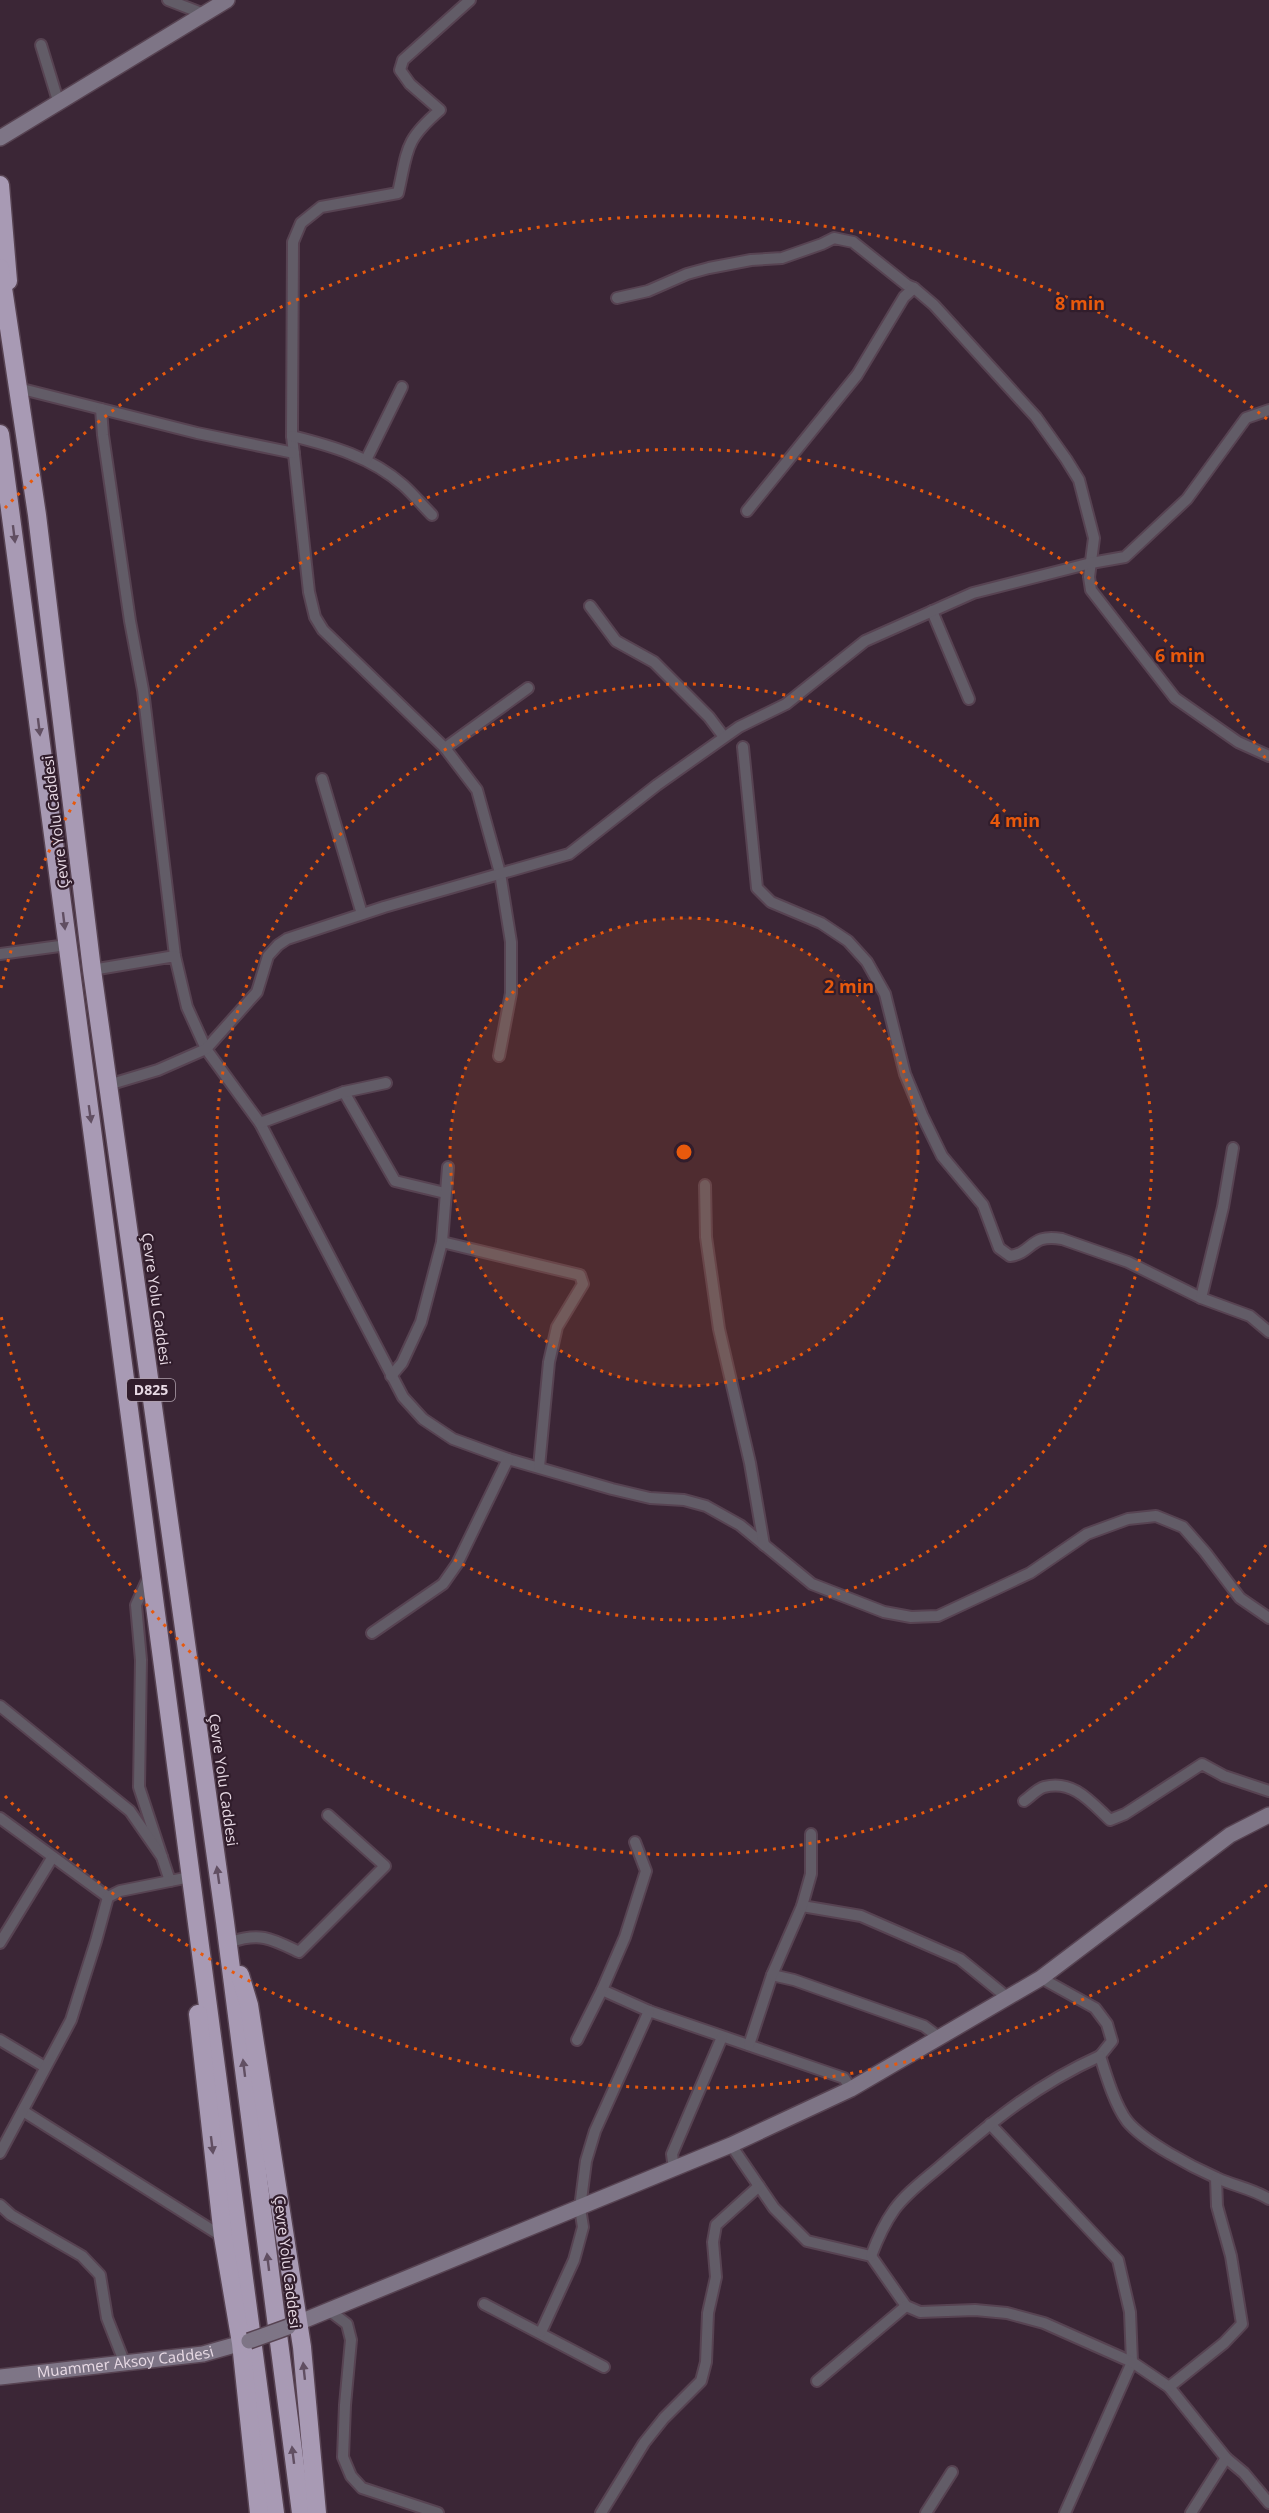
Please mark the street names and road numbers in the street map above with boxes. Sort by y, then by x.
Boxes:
street label: Çevre Yolu Caddesi [37,755,73,890]
street label: Çevre Yolu Caddesi [138,1231,176,1366]
road number: D825 [127,1379,175,1401]
street label: Çevre Yolu Caddesi [205,1712,243,1847]
street label: Çevre Yolu Caddesi [270,2194,306,2329]
street label: Muammer Aksoy Caddesi [36,2341,216,2382]

